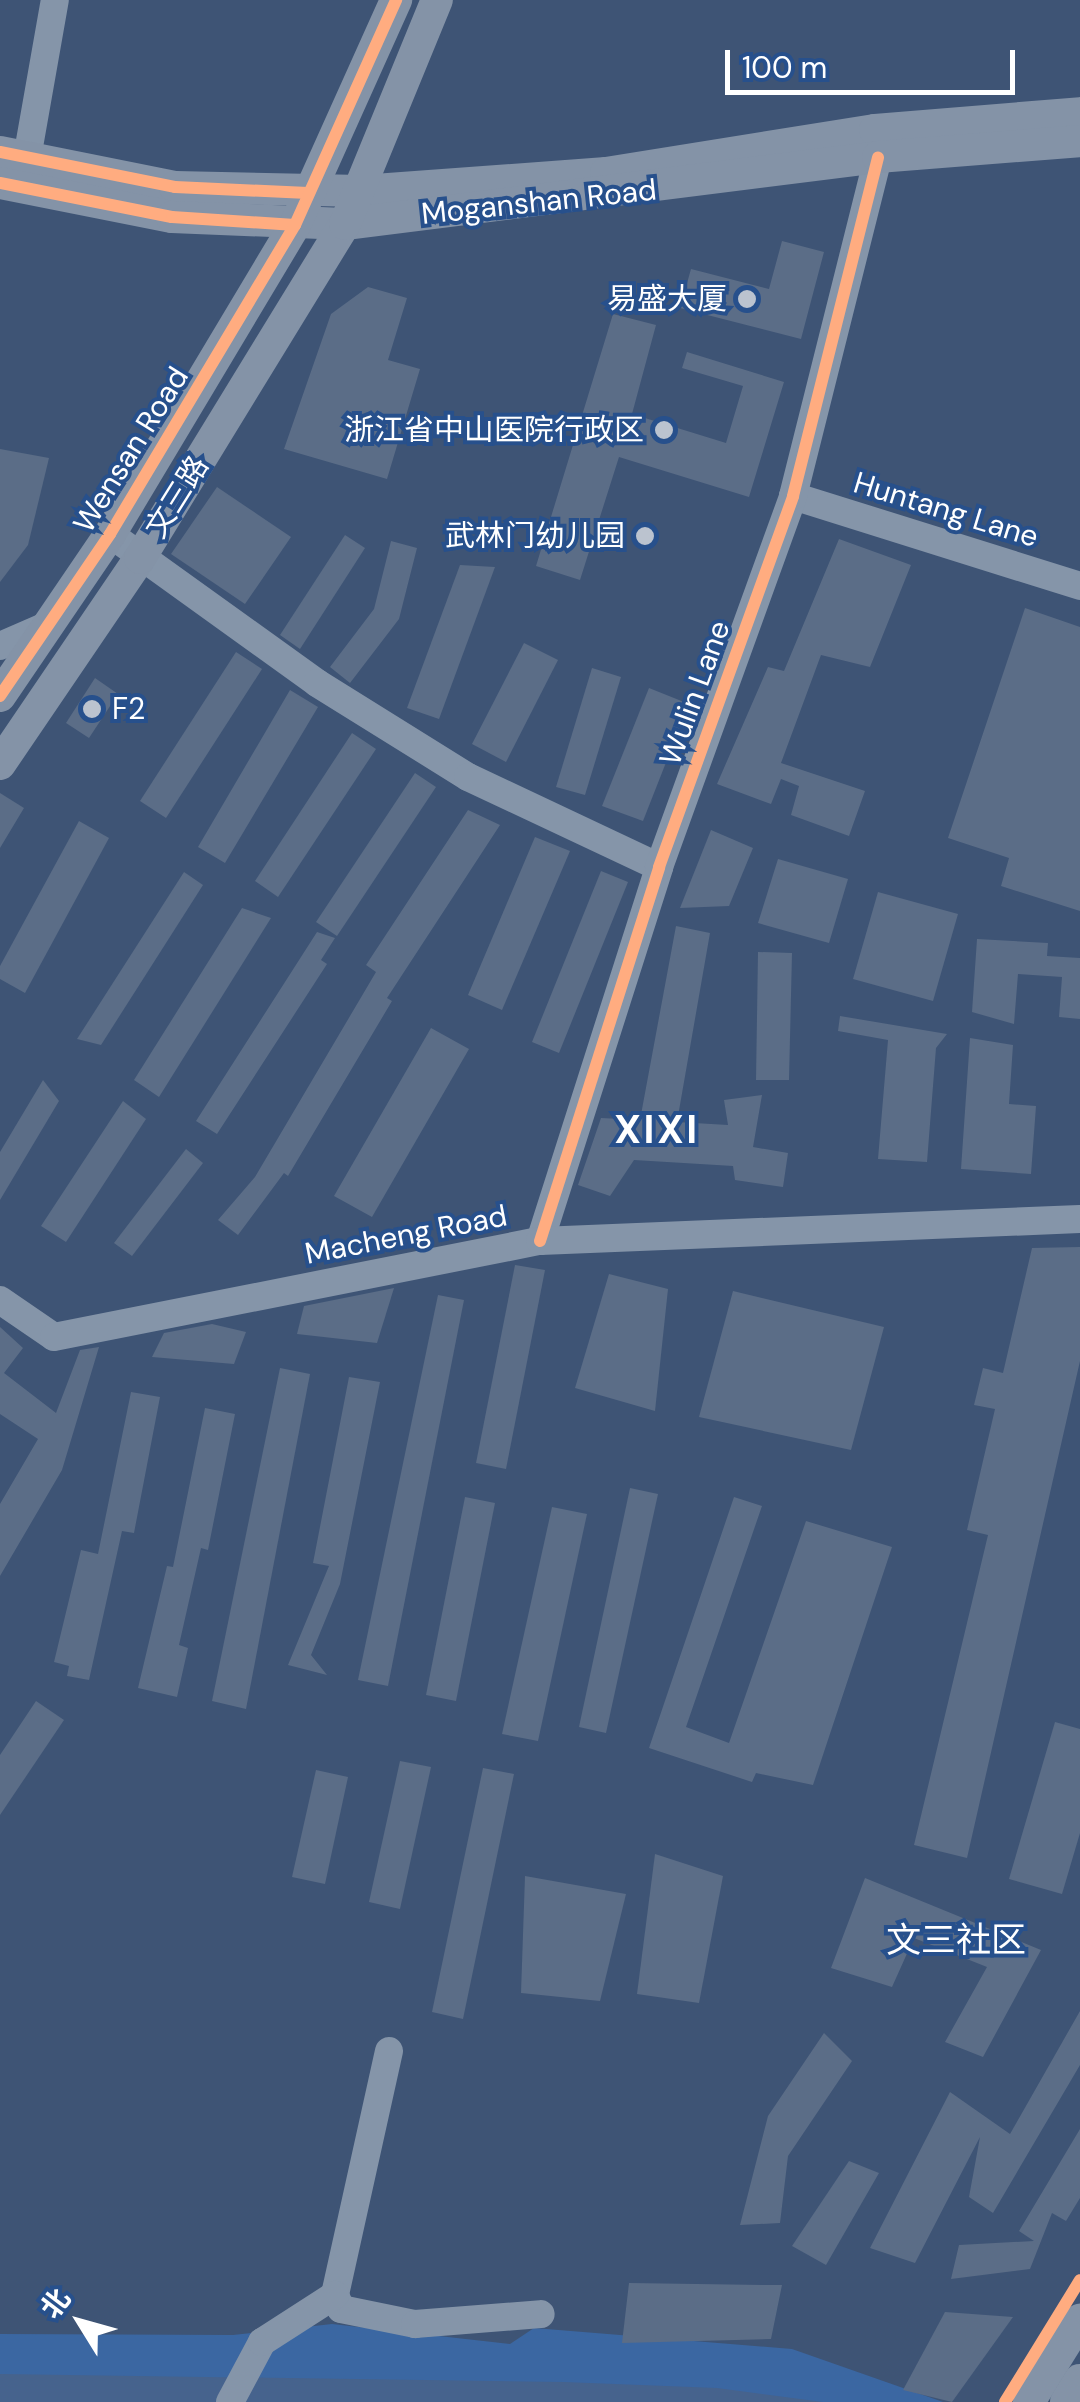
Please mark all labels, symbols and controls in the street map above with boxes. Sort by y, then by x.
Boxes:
scale bar [730,30,1020,92]
text: 100 m [742,48,827,87]
street label: Moganshan Road [420,172,658,232]
place label: 易盛大厦 [607,281,727,317]
marker: 易盛大厦 [736,288,758,310]
street label: Wensan Road [66,361,196,539]
place label: 浙江省中山医院行政区 [344,412,644,448]
marker: 浙江省中山医院行政区 [653,419,675,441]
street label: 文三路 [138,449,216,545]
street label: Huntang Lane [849,465,1043,555]
place label: 武林门幼儿园 [445,518,625,554]
marker: 武林门幼儿园 [634,525,656,547]
street label: Wulin Lane [652,616,738,770]
place label: F2 [112,691,145,727]
marker: F2 [81,698,103,720]
district label: XIXI [614,1105,700,1153]
street label: Macheng Road [302,1198,510,1272]
district label: 文三社区 [886,1919,1026,1961]
north arrow [30,2272,130,2372]
text: 北 [32,2281,79,2326]

